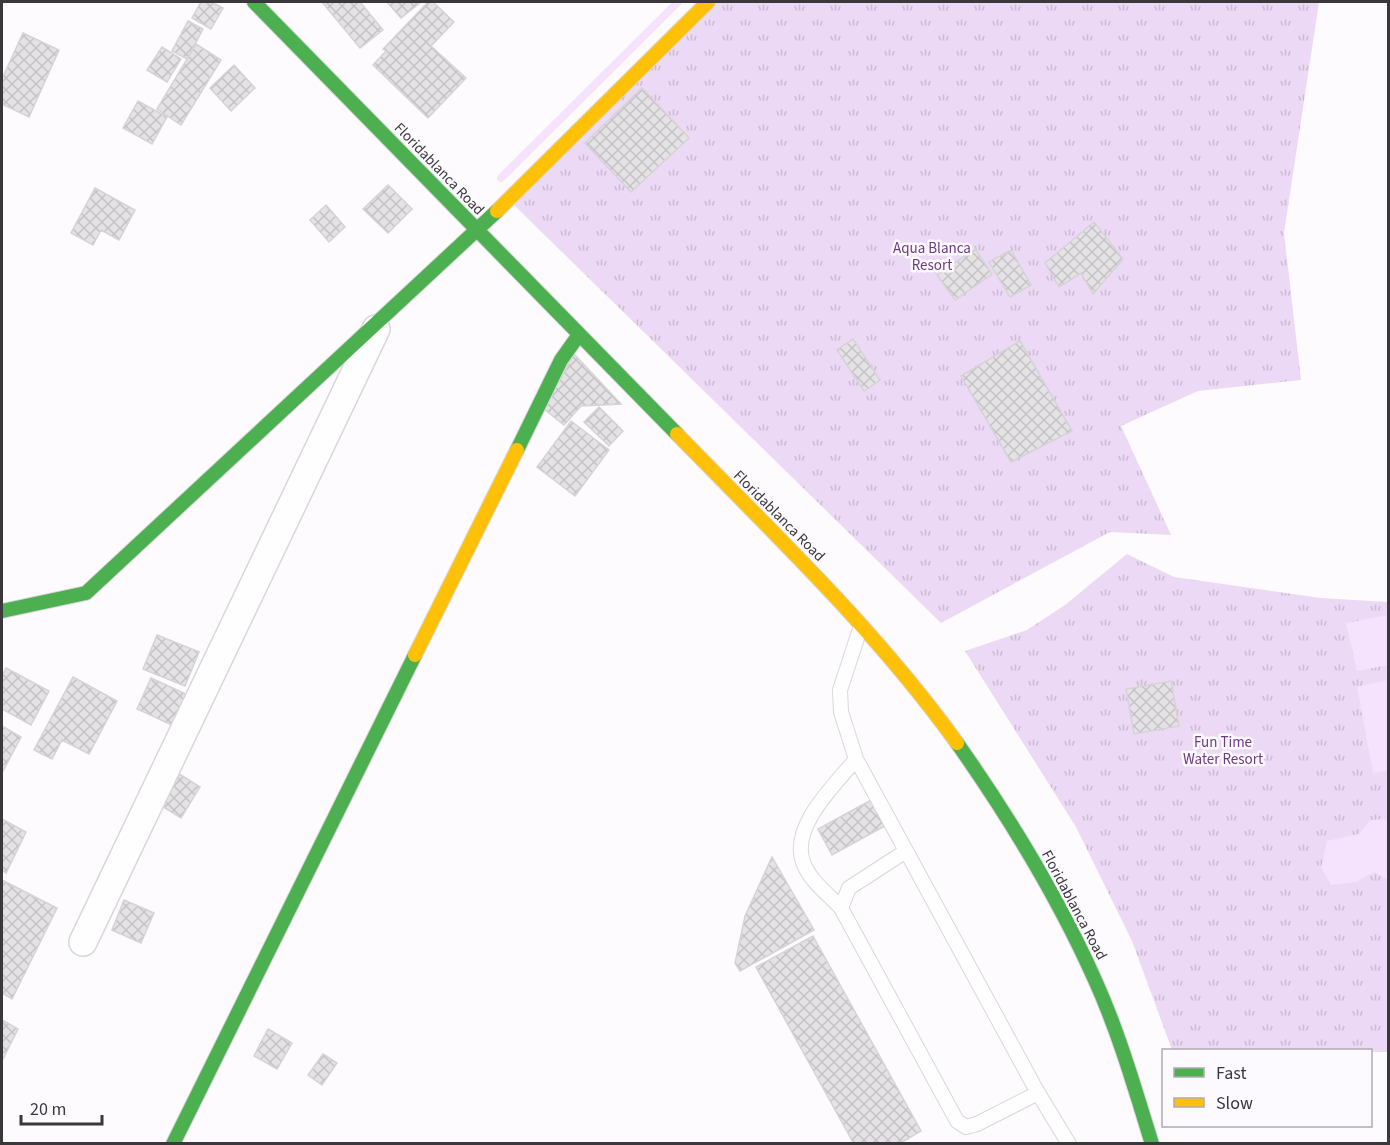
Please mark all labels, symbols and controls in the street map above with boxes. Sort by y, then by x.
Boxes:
street label: Floridablanca Road [389,118,489,220]
park label: Aqua Blanca Resort [893,238,971,276]
street label: Floridablanca Road [729,466,829,566]
park label: Fun Time Water Resort [1183,732,1263,770]
street label: Floridablanca Road [1036,846,1112,964]
legend [1162,1049,1372,1127]
text: Fast [1216,1061,1247,1086]
scale bar [21,1088,102,1126]
text: Slow [1216,1091,1253,1116]
text: 20 m [30,1097,66,1122]

